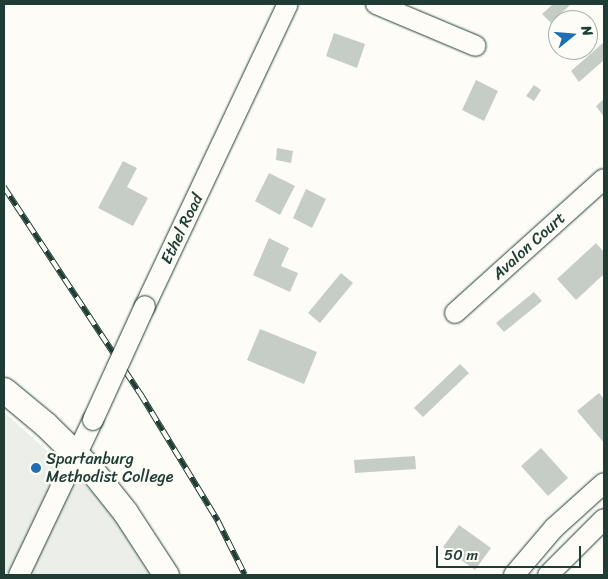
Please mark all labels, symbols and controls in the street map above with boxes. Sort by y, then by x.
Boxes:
north arrow [548,10,598,60]
text: N [573,22,600,39]
street label: Ethel Road [157,191,207,267]
street label: Avalon Court [488,208,570,284]
place label: Spartanburg Methodist College [46,449,173,487]
marker: Spartanburg Methodist College [30,462,42,474]
scale bar [438,536,583,568]
text: 50 m [444,542,478,568]

